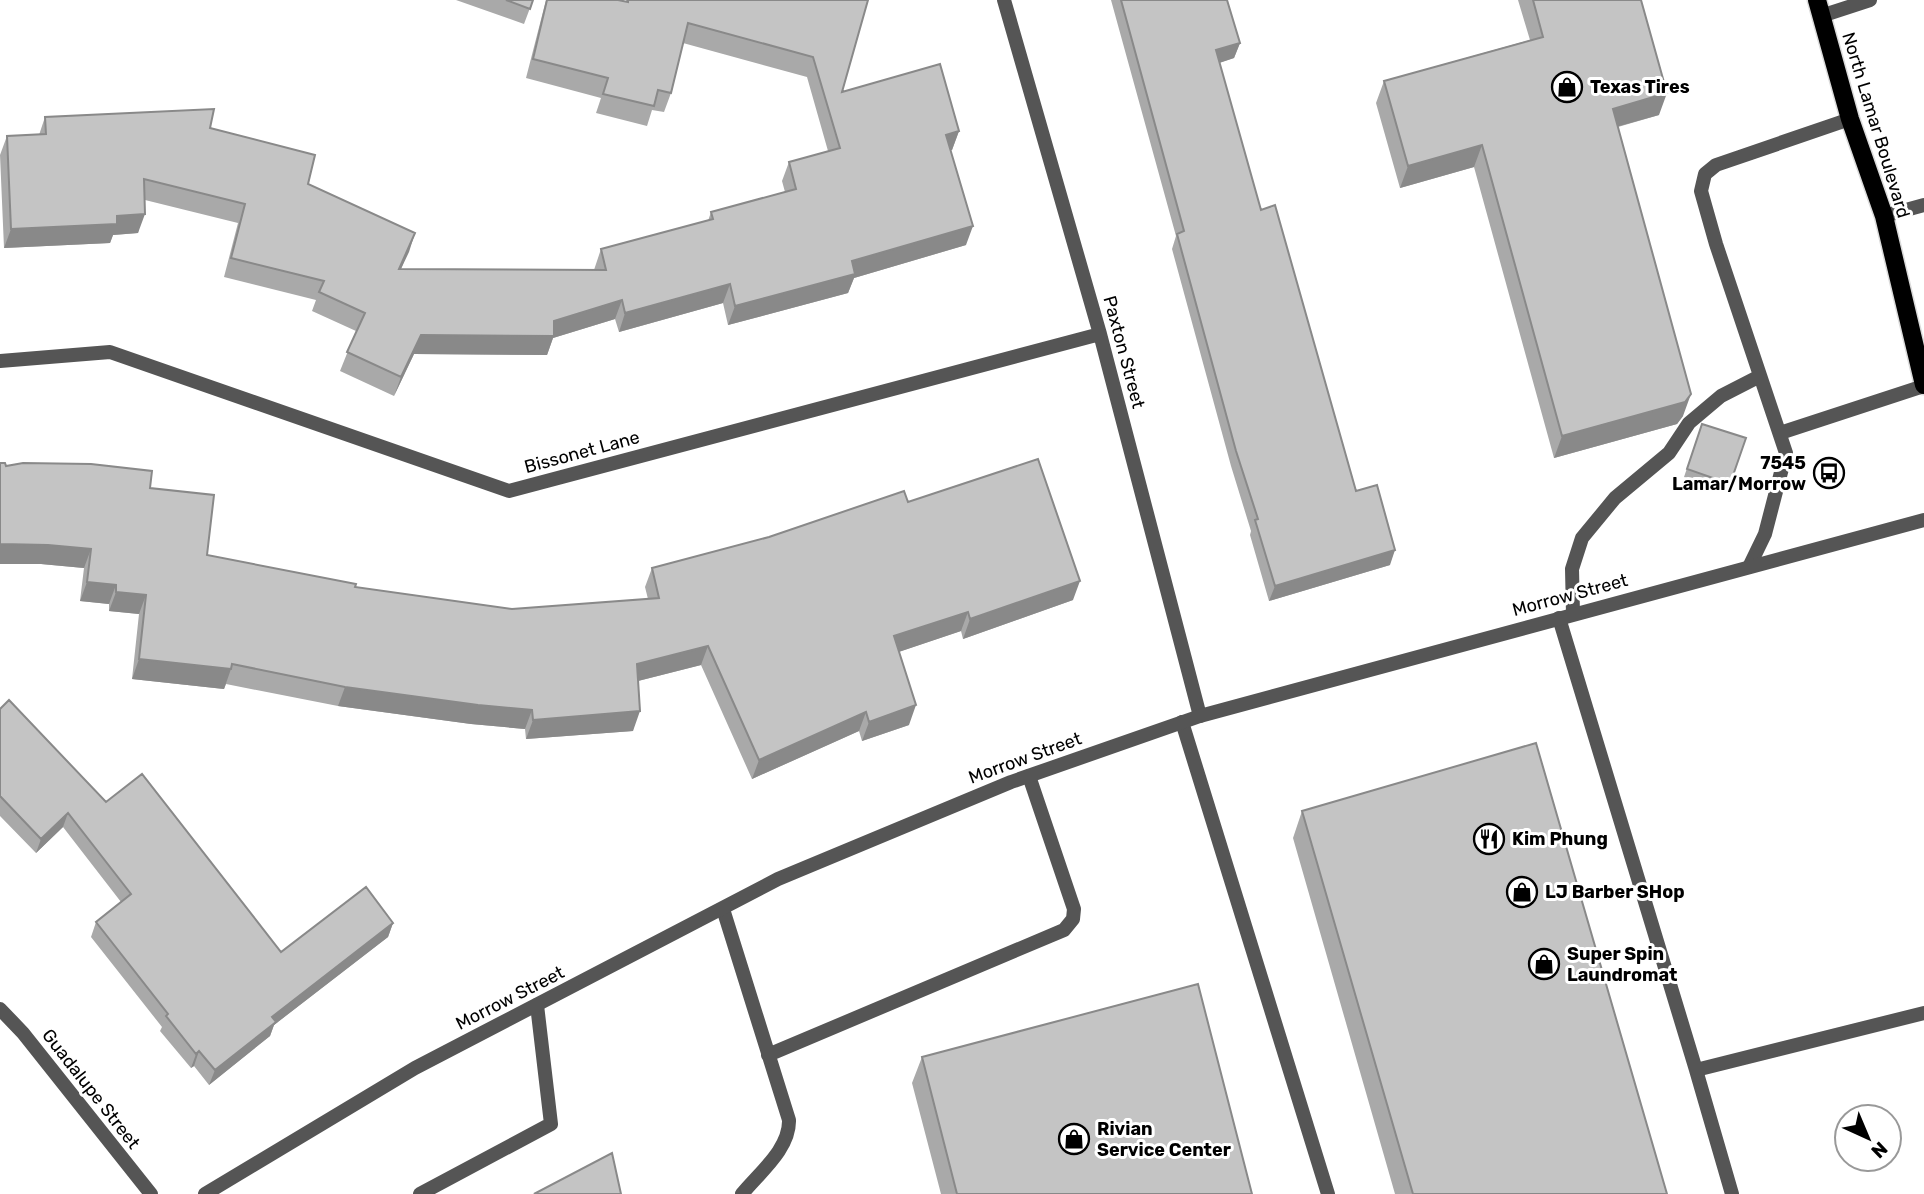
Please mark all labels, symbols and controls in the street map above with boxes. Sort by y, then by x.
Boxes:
street label: North Lamar Boulevard [1837,29,1915,221]
shop icon: Texas Tires [1550,70,1584,104]
place label: Texas Tires [1590,76,1690,98]
street label: Paxton Street [1098,293,1150,411]
street label: Bissonet Lane [522,426,642,478]
place label: 7545 Lamar/Morrow [1672,452,1806,495]
bus stop icon: 7545 Lamar/Morrow [1812,456,1846,490]
street label: Morrow Street [1510,569,1630,621]
street label: Morrow Street [965,727,1085,789]
restaurant icon: Kim Phung [1472,822,1506,856]
place label: Kim Phung [1512,828,1608,850]
shop icon: LJ Barber SHop [1505,875,1539,909]
place label: LJ Barber SHop [1545,881,1685,903]
place label: Super Spin Laundromat [1567,943,1677,986]
shop icon: Super Spin Laundromat [1527,947,1561,981]
street label: Morrow Street [452,961,568,1035]
street label: Guadalupe Street [37,1025,145,1153]
north arrow [1833,1103,1903,1173]
place label: Rivian Service Center [1097,1118,1231,1161]
shop icon: Rivian Service Center [1057,1122,1091,1156]
text: N [1867,1137,1892,1163]

